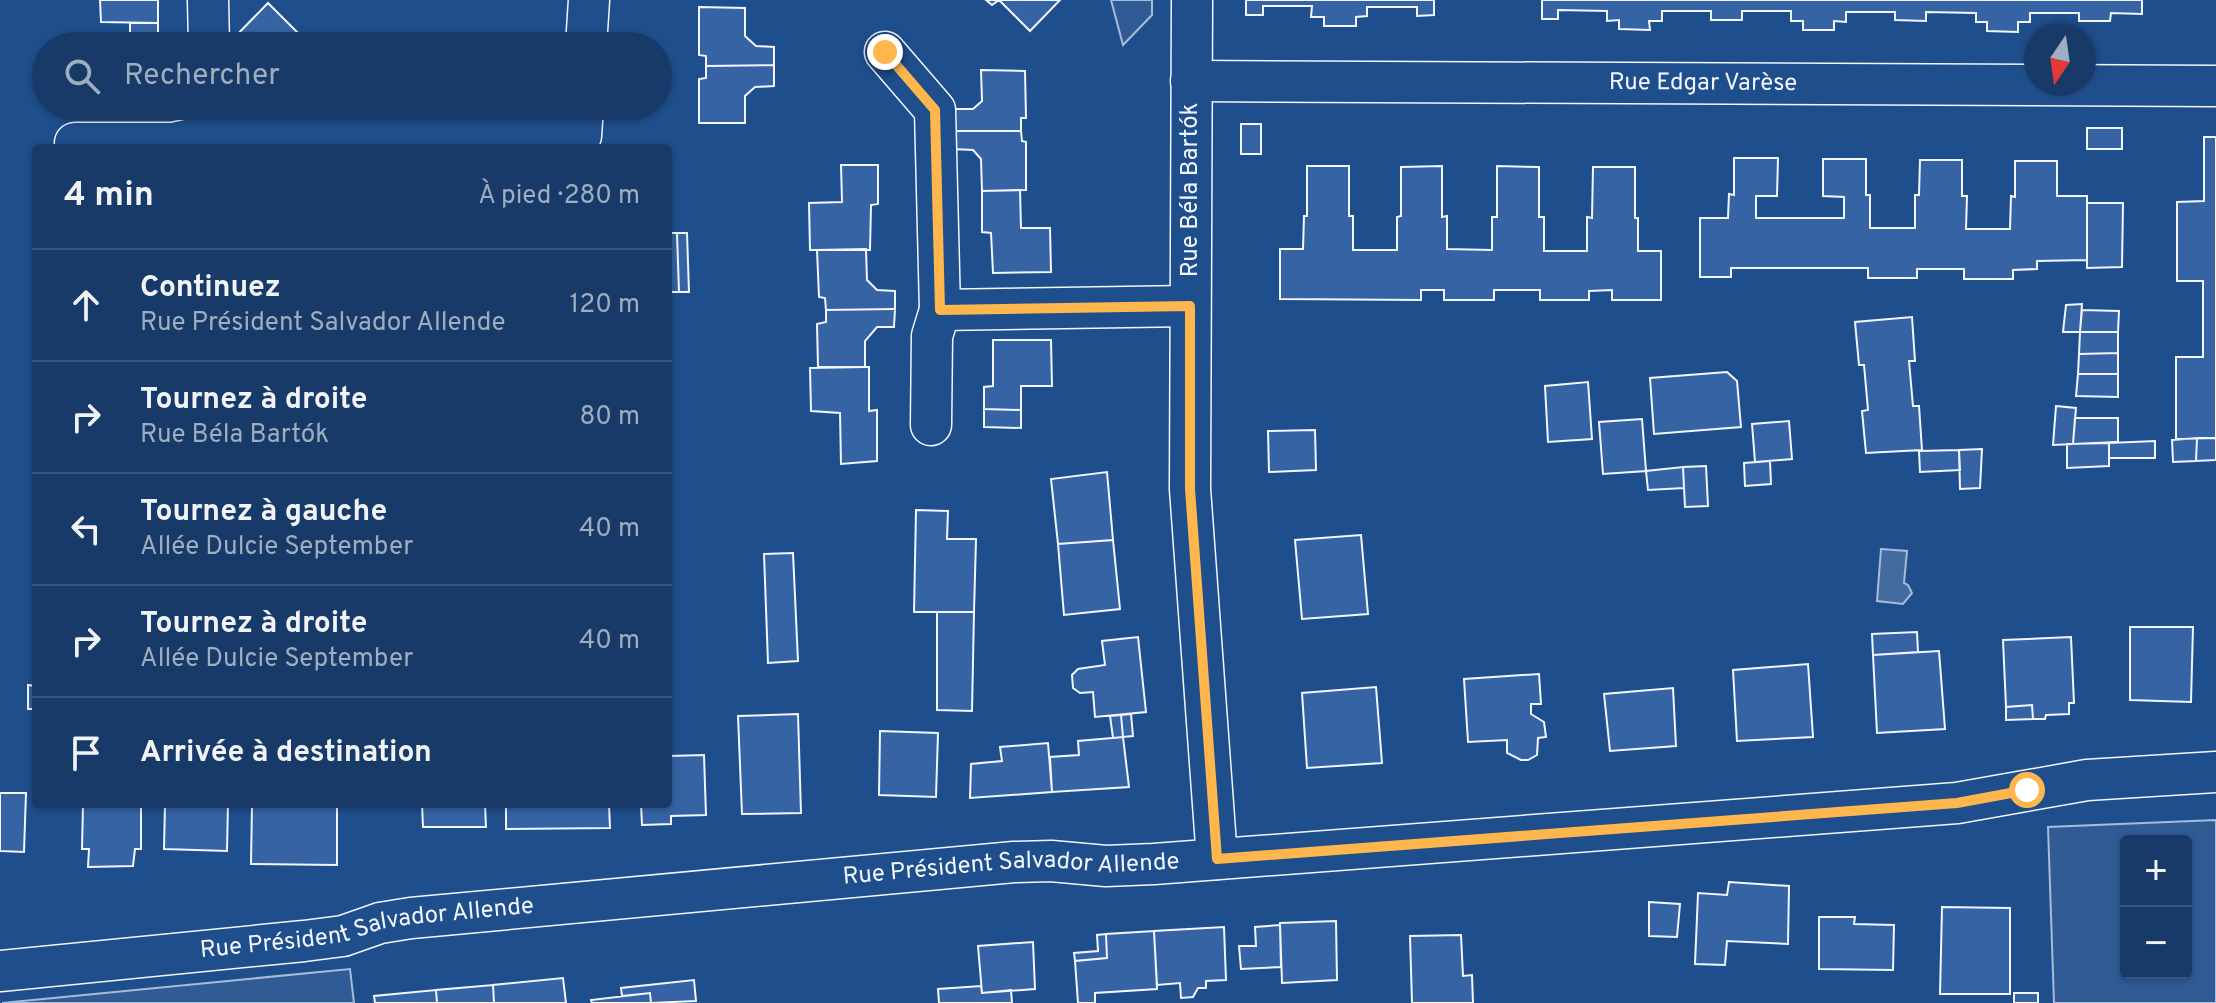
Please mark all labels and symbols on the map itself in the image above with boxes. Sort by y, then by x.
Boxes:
north arrow [2024,24,2096,96]
route end [867,34,903,70]
street label: Rue Edgar Varèse [1609,68,1797,99]
street label: Rue Béla Bartók [1176,103,1206,277]
route start [2009,772,2045,808]
street label: Rue Président Salvador Allende [842,846,1181,893]
street label: Rue Président Salvador Allende [199,892,535,966]

